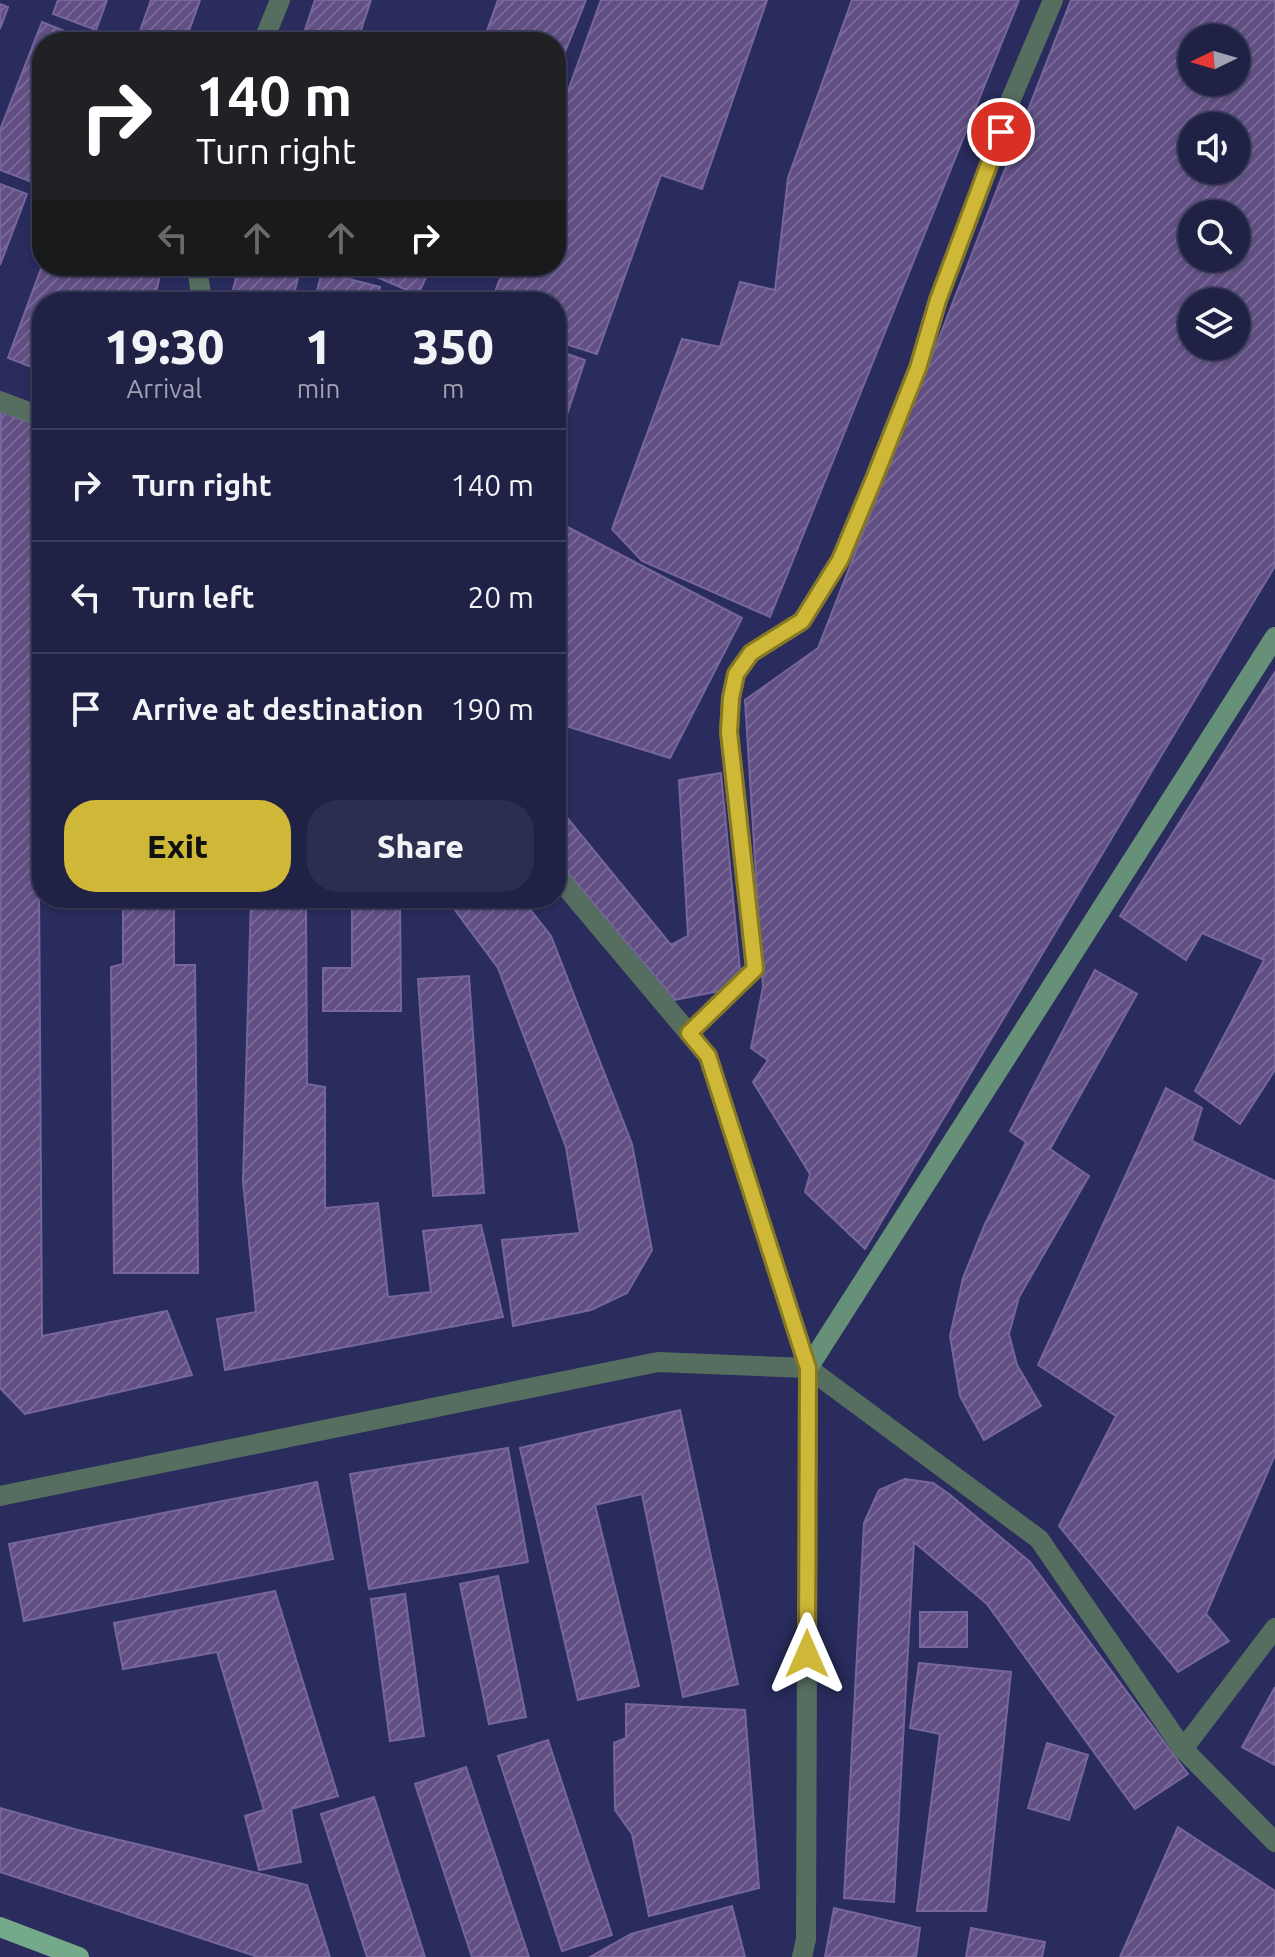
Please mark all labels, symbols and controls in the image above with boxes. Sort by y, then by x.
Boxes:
north arrow [1178,24,1250,96]
map controls [1178,24,1250,360]
icon: right [64,64,168,168]
text: 140 m [196,64,352,127]
pin [967,98,1035,166]
icon: arrive [979,110,1023,154]
button: sound [1178,112,1250,184]
text: Turn right [196,130,356,171]
button: search [1178,200,1250,272]
icon: left [151,216,195,260]
icon: ahead [235,216,279,260]
icon: ahead [319,216,363,260]
icon: right [403,216,447,260]
button: layers [1178,288,1250,360]
text: 19:30 [104,319,224,373]
text: 1 [305,319,332,373]
text: 350 [413,319,494,373]
text: Arrival [126,374,202,403]
text: min [297,374,340,403]
text: m [442,374,464,403]
icon: right [64,463,108,507]
text: Turn right [132,468,272,502]
text: 140 m [450,468,534,502]
icon: left [64,575,108,619]
text: Turn left [132,580,254,614]
text: 20 m [467,580,534,614]
icon: arrive [64,687,108,731]
text: Arrive at destination [132,692,424,726]
text: 190 m [450,692,534,726]
button: Exit [64,800,291,892]
button: Share [307,800,534,892]
position arrow [765,1612,849,1696]

